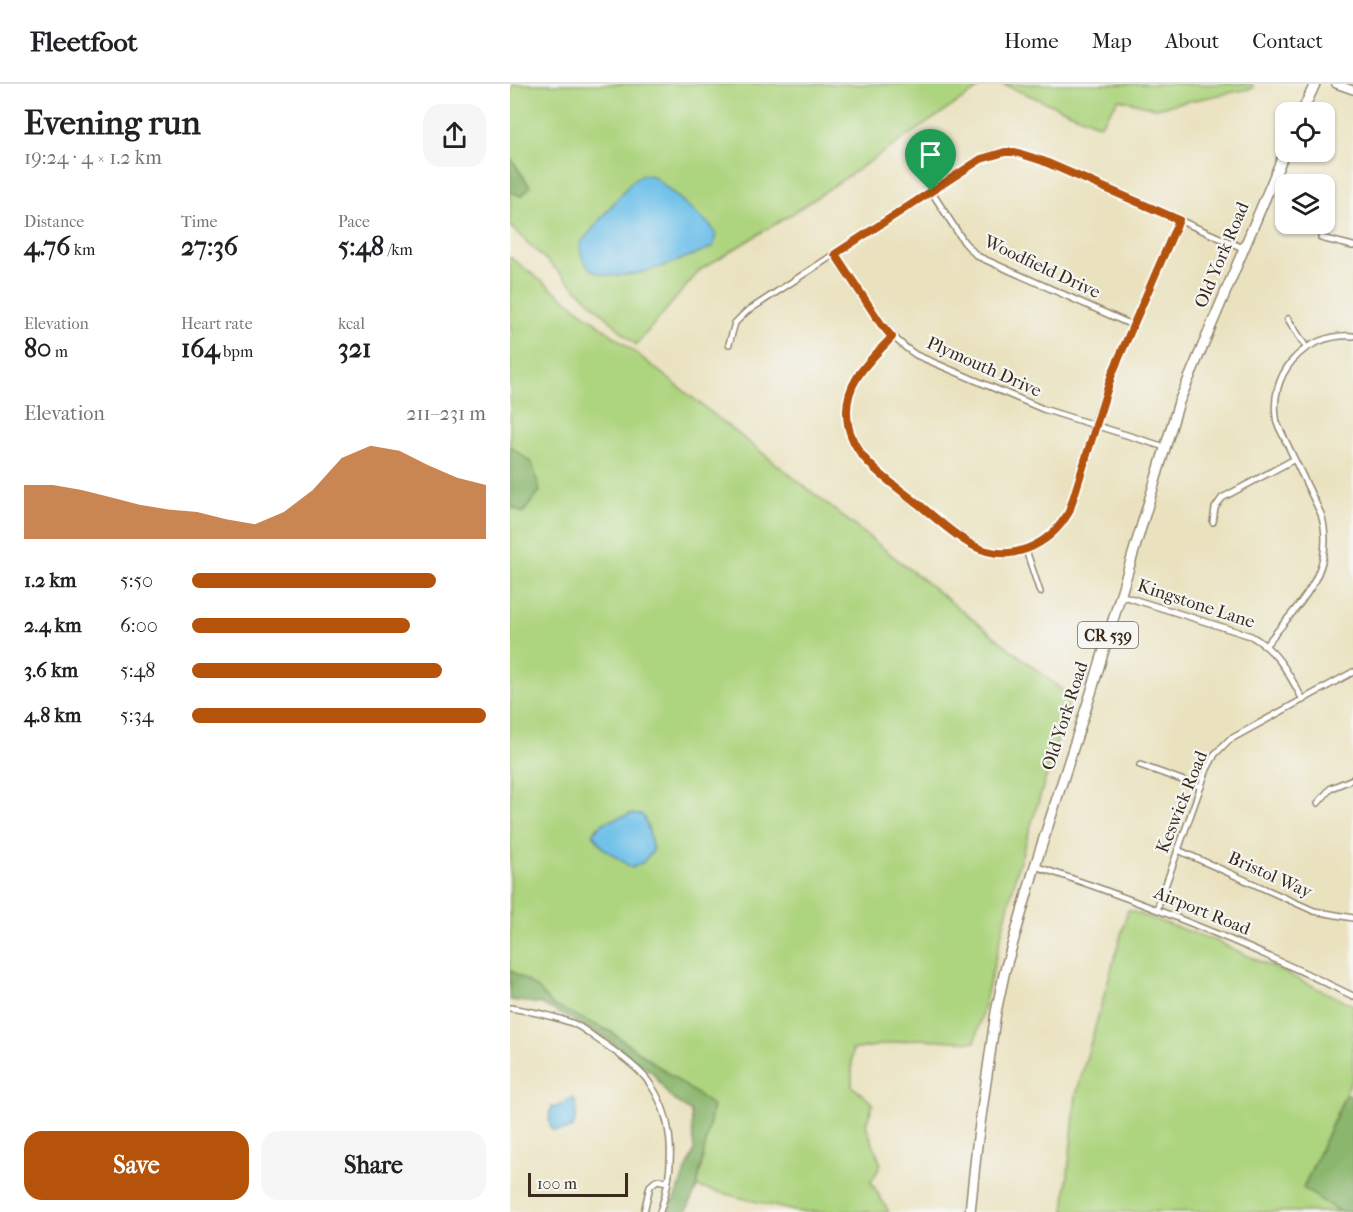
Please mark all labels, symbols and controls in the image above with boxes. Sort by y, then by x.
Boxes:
text: Fleetfoot [30,25,138,58]
text: Home [1004,29,1059,53]
text: Map [1092,29,1132,53]
text: About [1165,29,1219,53]
text: Contact [1252,29,1323,53]
map controls [1275,102,1335,234]
button: locate [1275,102,1335,162]
text: Evening run [24,104,201,143]
button: share [423,104,486,167]
pin [905,129,956,191]
icon: arrive [914,138,947,171]
text: 19:24 · 4 × 1.2 km [24,146,162,169]
button: layers [1275,174,1335,234]
street label: Old York Road [1190,199,1254,311]
text: Distance [24,212,84,231]
text: Time [181,212,217,231]
text: Pace [338,212,370,231]
street label: Woodfield Drive [980,230,1104,303]
text: 4.76 [24,231,70,262]
text: 27:36 [181,231,238,262]
text: 5:48 [338,231,384,262]
text: km [70,240,95,259]
text: /km [384,240,413,259]
text: Elevation [24,314,89,333]
text: Heart rate [181,314,253,333]
text: kcal [338,314,365,333]
street label: Plymouth Drive [923,332,1045,402]
text: 80 [24,333,51,364]
text: 164 [181,333,220,364]
text: 321 [338,333,371,364]
text: m [51,342,68,361]
text: bpm [220,342,253,361]
text: Elevation [24,402,105,425]
text: 211–231 m [406,402,486,425]
text: 1.2 km [24,569,77,592]
text: 5:50 [120,569,153,592]
street label: Kingstone Lane [1135,575,1257,633]
text: 2.4 km [24,614,82,637]
text: 6:00 [120,614,158,637]
road number: CR 539 [1078,622,1138,648]
text: 3.6 km [24,659,78,682]
text: 5:48 [120,659,155,682]
street label: Old York Road [1038,659,1093,773]
text: 4.8 km [24,704,81,727]
text: 5:34 [120,704,154,727]
street label: Keswick Road [1152,748,1212,856]
street label: Bristol Way [1225,847,1317,903]
street label: Airport Road [1150,882,1253,940]
button: Save [24,1131,249,1200]
button: Share [261,1131,486,1200]
scale bar [528,1170,628,1198]
text: 100 m [537,1174,577,1193]

